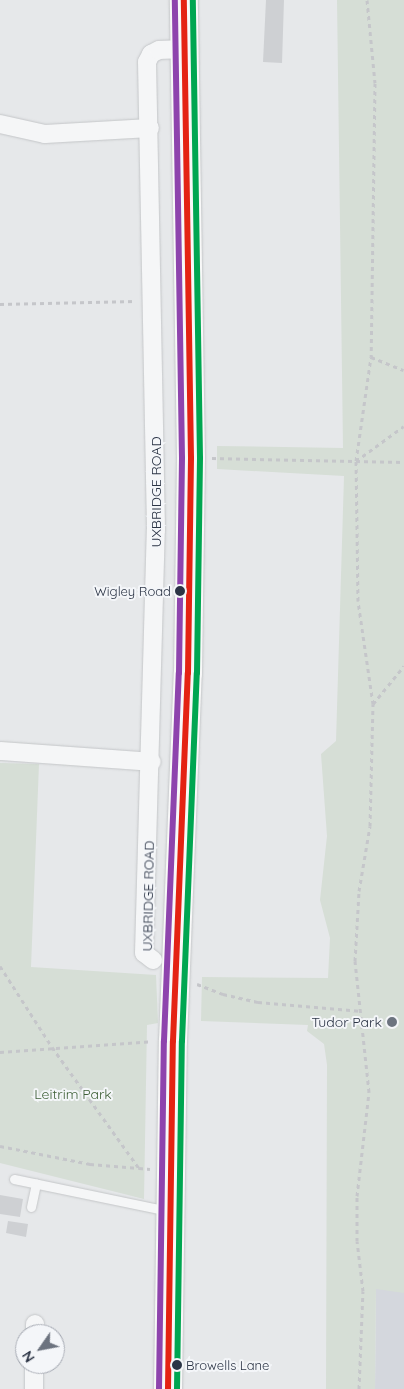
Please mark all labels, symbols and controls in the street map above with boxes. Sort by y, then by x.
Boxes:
street label: UXBRIDGE ROAD [148,437,164,547]
place label: Wigley Road [94,583,171,599]
marker: Wigley Road [175,586,185,596]
street label: UXBRIDGE ROAD [139,840,157,952]
place label: Tudor Park [311,1014,382,1030]
marker: Tudor Park [386,1016,398,1028]
park label: Leitrim Park [34,1086,112,1102]
north arrow [15,1324,65,1374]
text: N [18,1347,39,1366]
place label: Browells Lane [186,1357,269,1373]
marker: Browells Lane [172,1360,182,1370]

